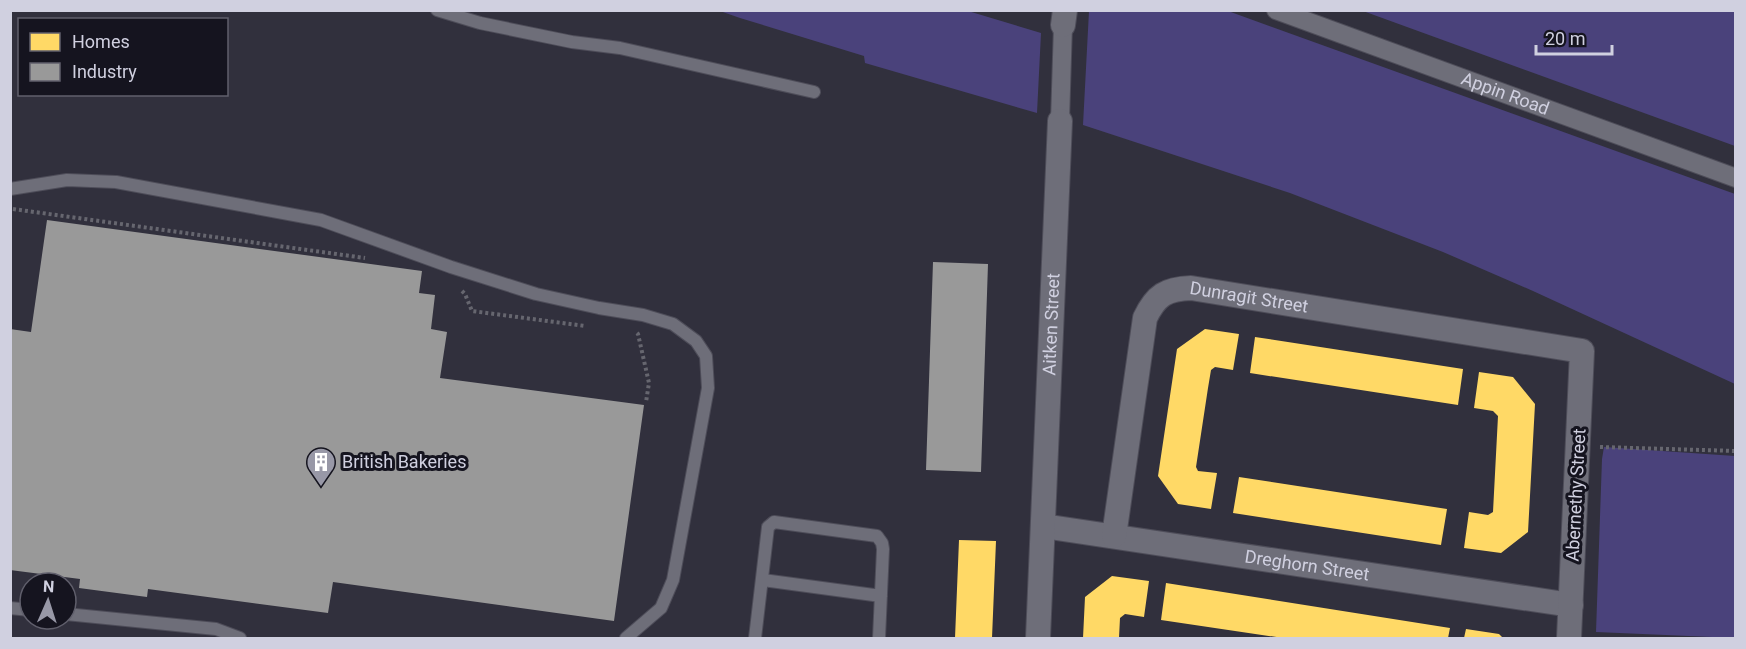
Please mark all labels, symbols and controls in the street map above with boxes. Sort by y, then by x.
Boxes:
legend [18,18,228,96]
scale bar [1536,18,1612,56]
text: 20 m [1545,28,1585,49]
text: Homes [72,31,130,52]
text: Industry [72,61,137,82]
street label: Appin Road [1459,68,1552,119]
street label: Aitken Street [1038,273,1064,376]
street label: Dunragit Street [1188,277,1310,317]
street label: Abernethy Street [1562,428,1589,562]
building icon: British Bakeries [305,446,337,488]
place label: British Bakeries [342,451,466,472]
street label: Dreghorn Street [1243,545,1371,585]
north arrow [18,571,78,631]
text: N [43,577,55,596]

